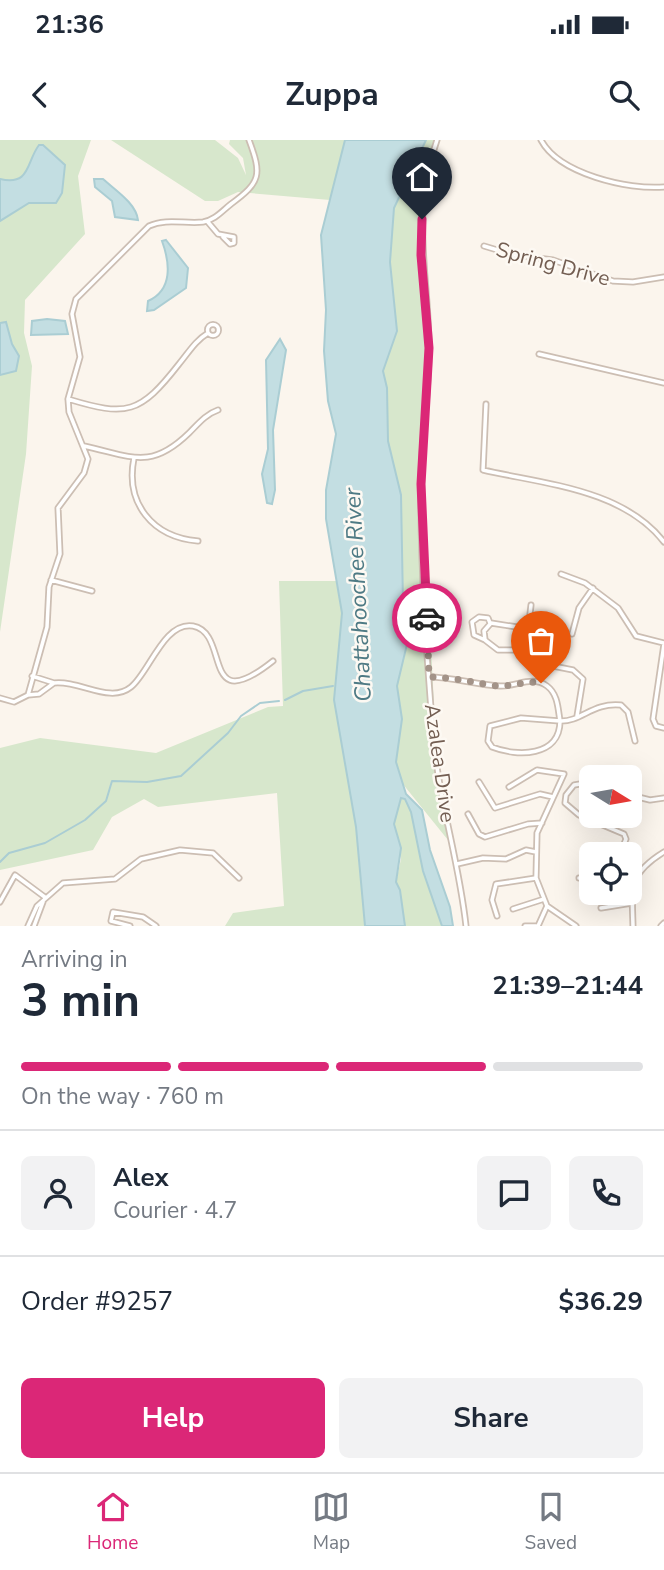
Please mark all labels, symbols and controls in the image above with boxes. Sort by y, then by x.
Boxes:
text: 21:36 [35,7,104,42]
text: Zuppa [285,73,379,116]
icon: back [21,76,59,114]
icon: search [605,76,643,114]
pin [392,147,452,219]
icon: home [403,158,441,196]
street label: Spring Drive [493,235,613,293]
water label: Chattahoochee River [337,486,379,703]
courier [392,583,462,653]
icon: car [408,599,446,637]
pin [511,611,571,683]
icon: bag [522,622,560,660]
street label: Azalea Drive [418,702,462,824]
north arrow [579,765,642,828]
map controls [579,765,642,905]
button: locate [579,842,642,905]
text: Arriving in [21,944,128,975]
text: 21:39–21:44 [492,968,643,1003]
text: 3 min [21,969,140,1032]
text: On the way · 760 m [21,1081,224,1112]
button: person [21,1156,95,1230]
button: chat [477,1156,551,1230]
button: phone [569,1156,643,1230]
text: Alex [113,1160,169,1195]
text: Courier · 4.7 [113,1195,237,1226]
text: Order #9257 [21,1284,173,1319]
text: $36.29 [559,1284,643,1319]
button: Help [21,1378,325,1458]
button: Share [339,1378,643,1458]
tab: Home [87,1488,138,1556]
tab: Map [312,1488,350,1556]
tab: Saved [524,1488,577,1556]

